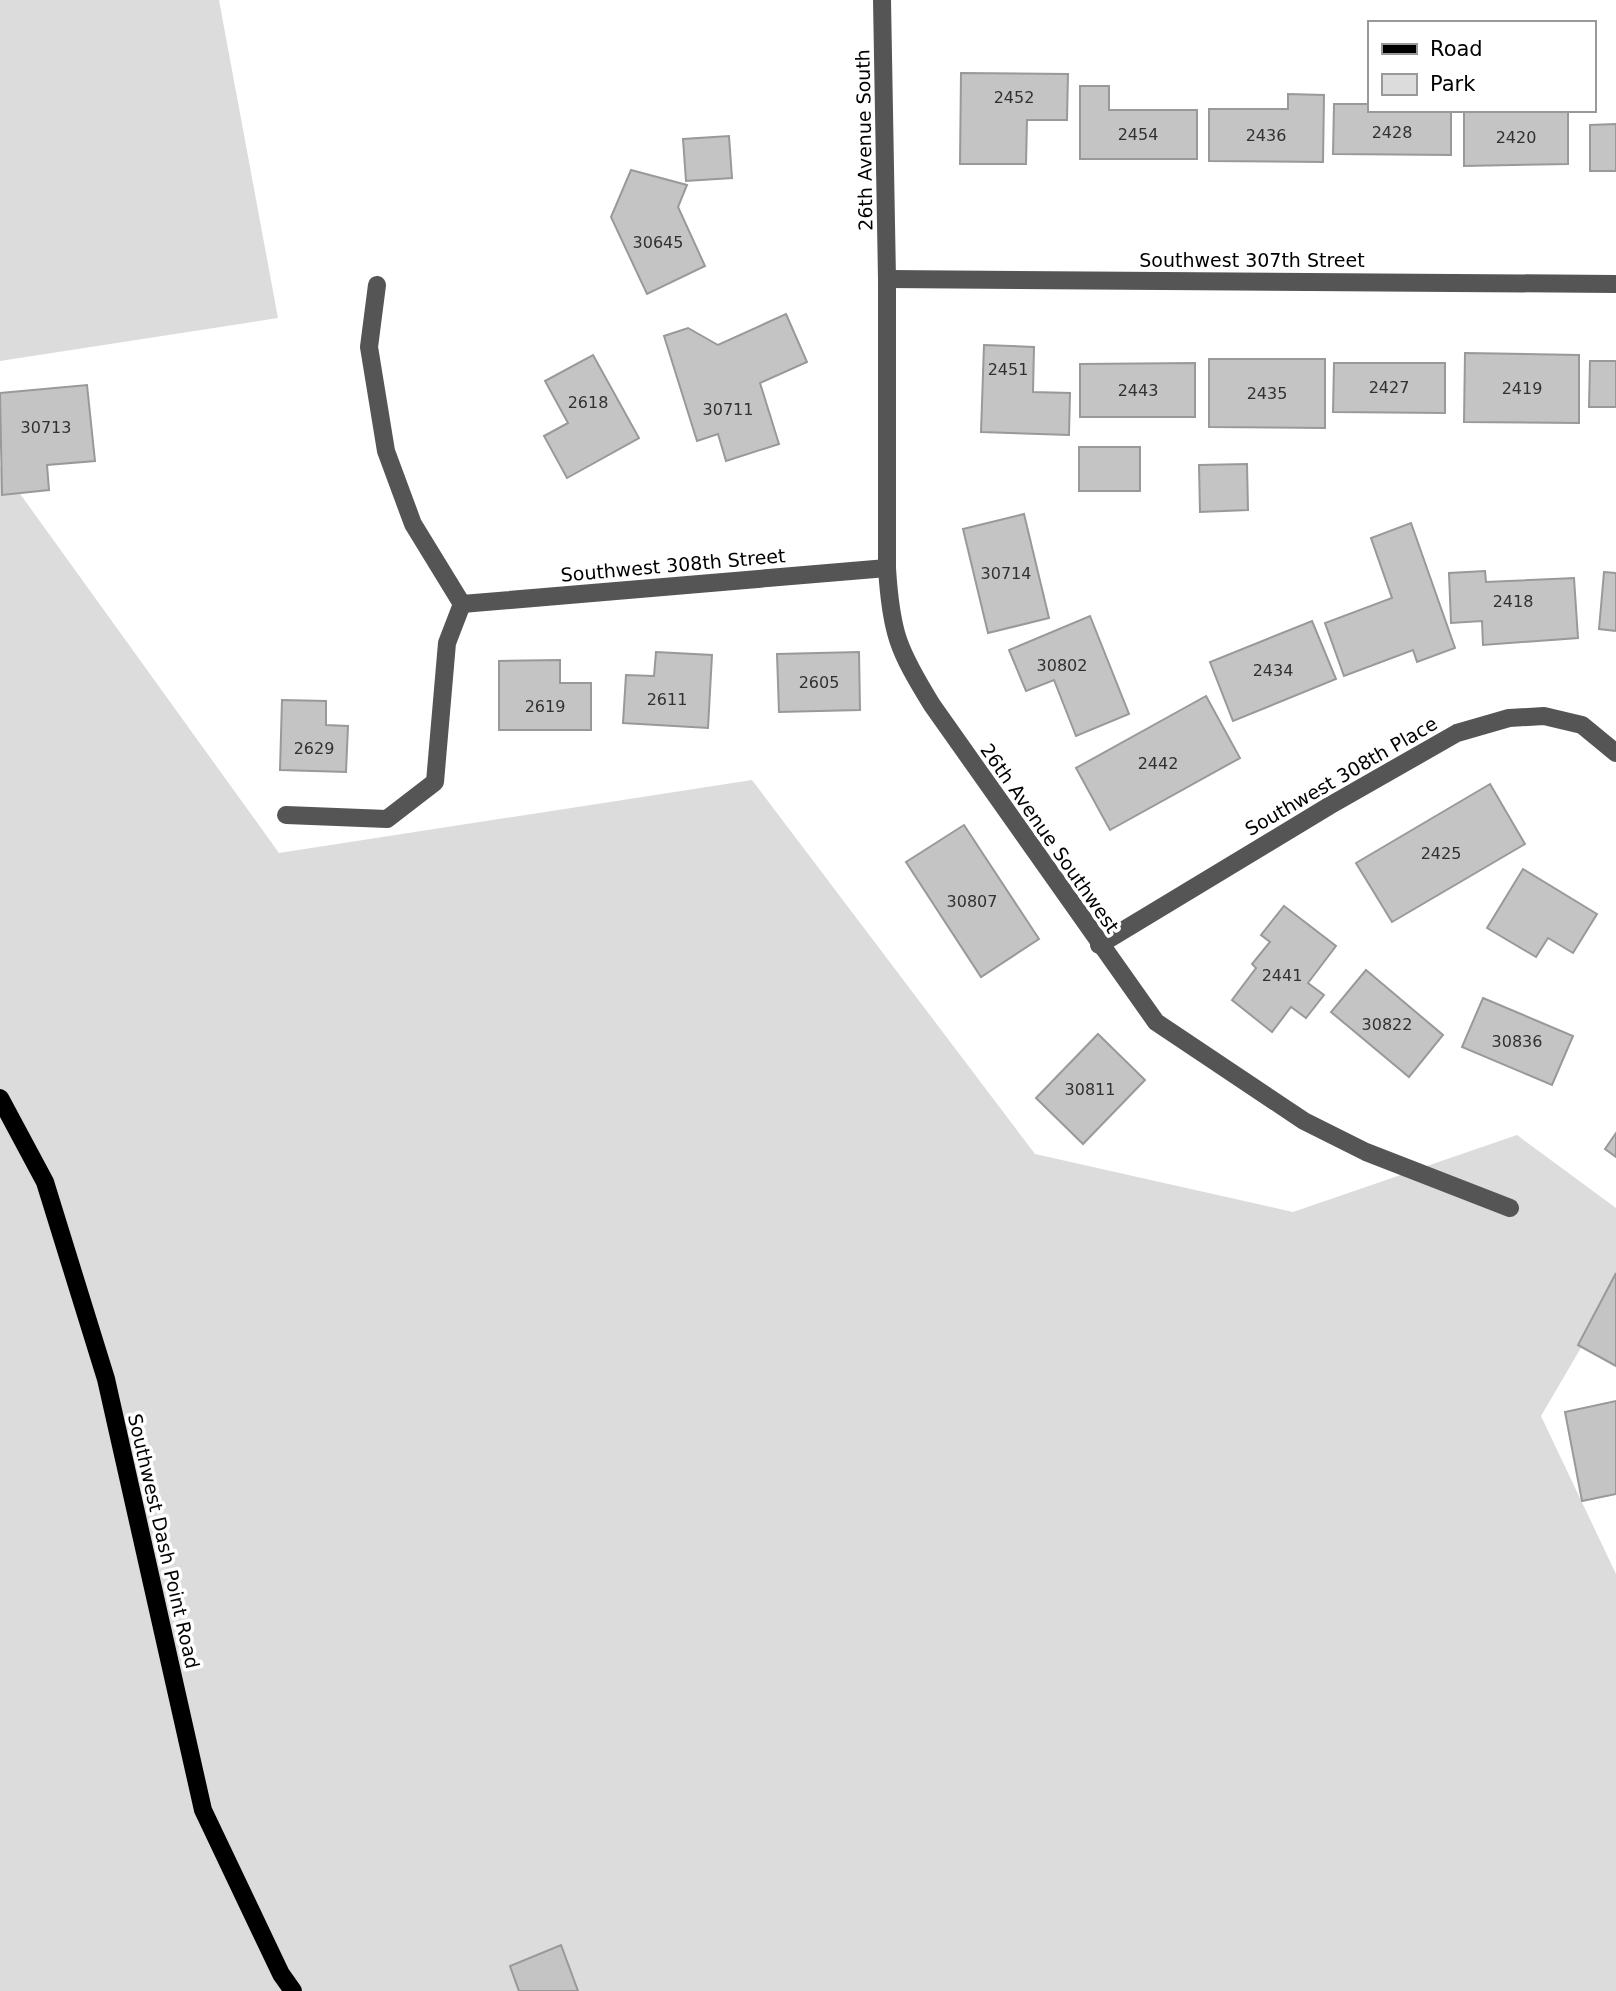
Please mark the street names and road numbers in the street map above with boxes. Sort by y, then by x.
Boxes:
street label: 26th Avenue South [851,49,877,231]
street label: Southwest 307th Street [1139,249,1365,271]
street label: Southwest 308th Street [560,544,786,586]
street label: Southwest 308th Place [1241,712,1441,840]
street label: 26th Avenue Southwest [976,739,1124,937]
street label: Southwest Dash Point Road [124,1411,204,1671]

